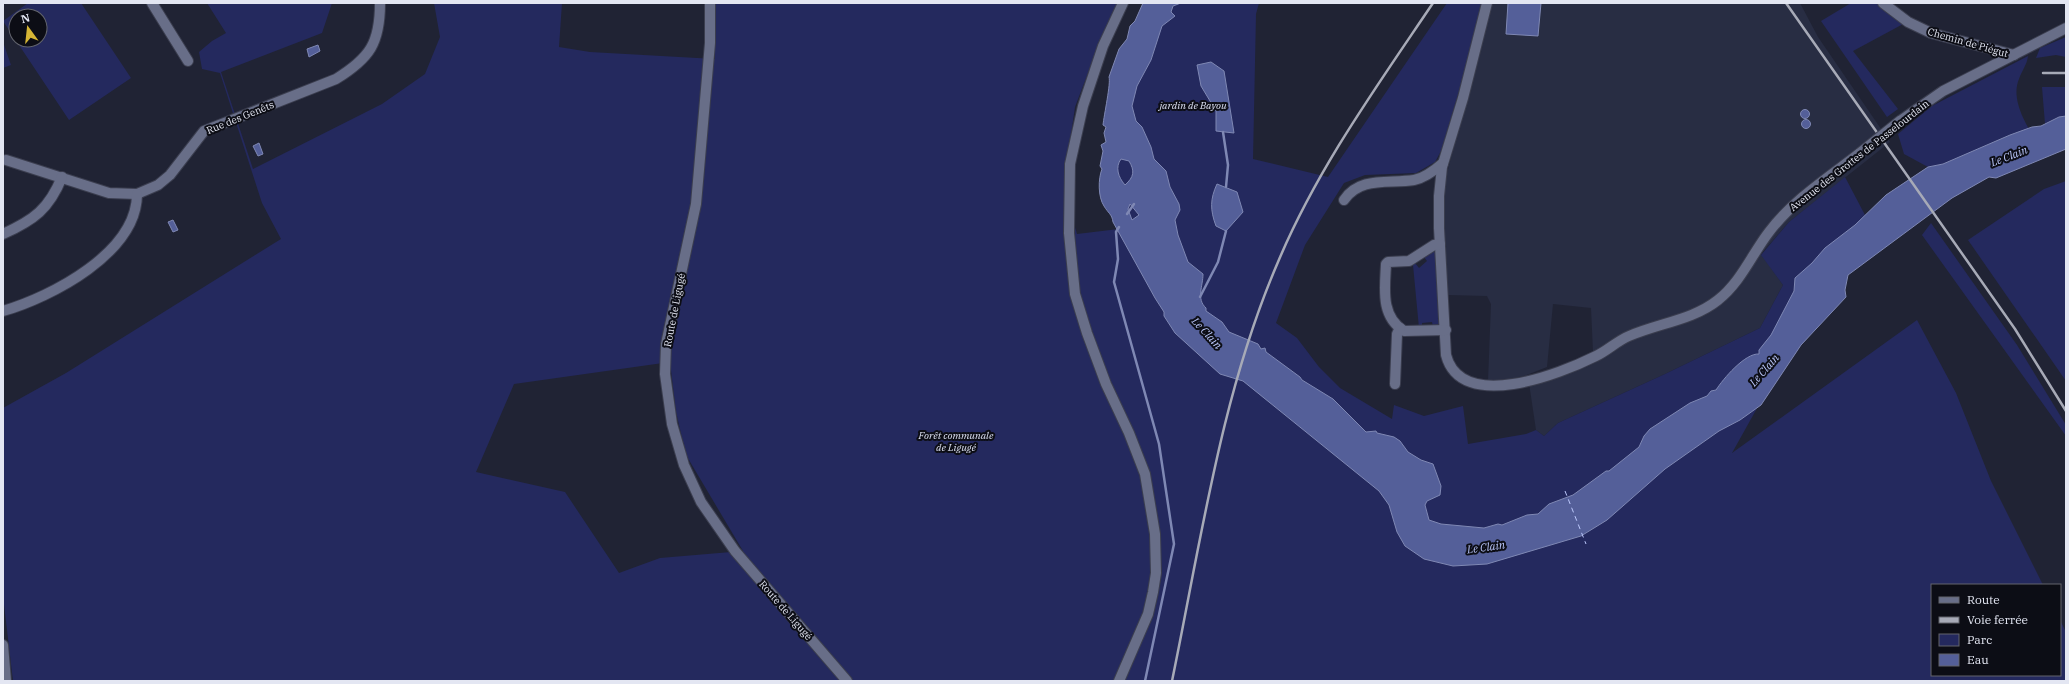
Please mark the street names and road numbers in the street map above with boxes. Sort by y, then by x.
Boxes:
street label: Chemin de Piégut [1926,25,2010,60]
street label: Avenue des Grottes de Passelourdain [1787,96,1932,214]
street label: Rue des Genêts [204,98,276,137]
street label: Route de Ligugé [661,272,688,348]
street label: Route de Ligugé [756,578,815,643]

